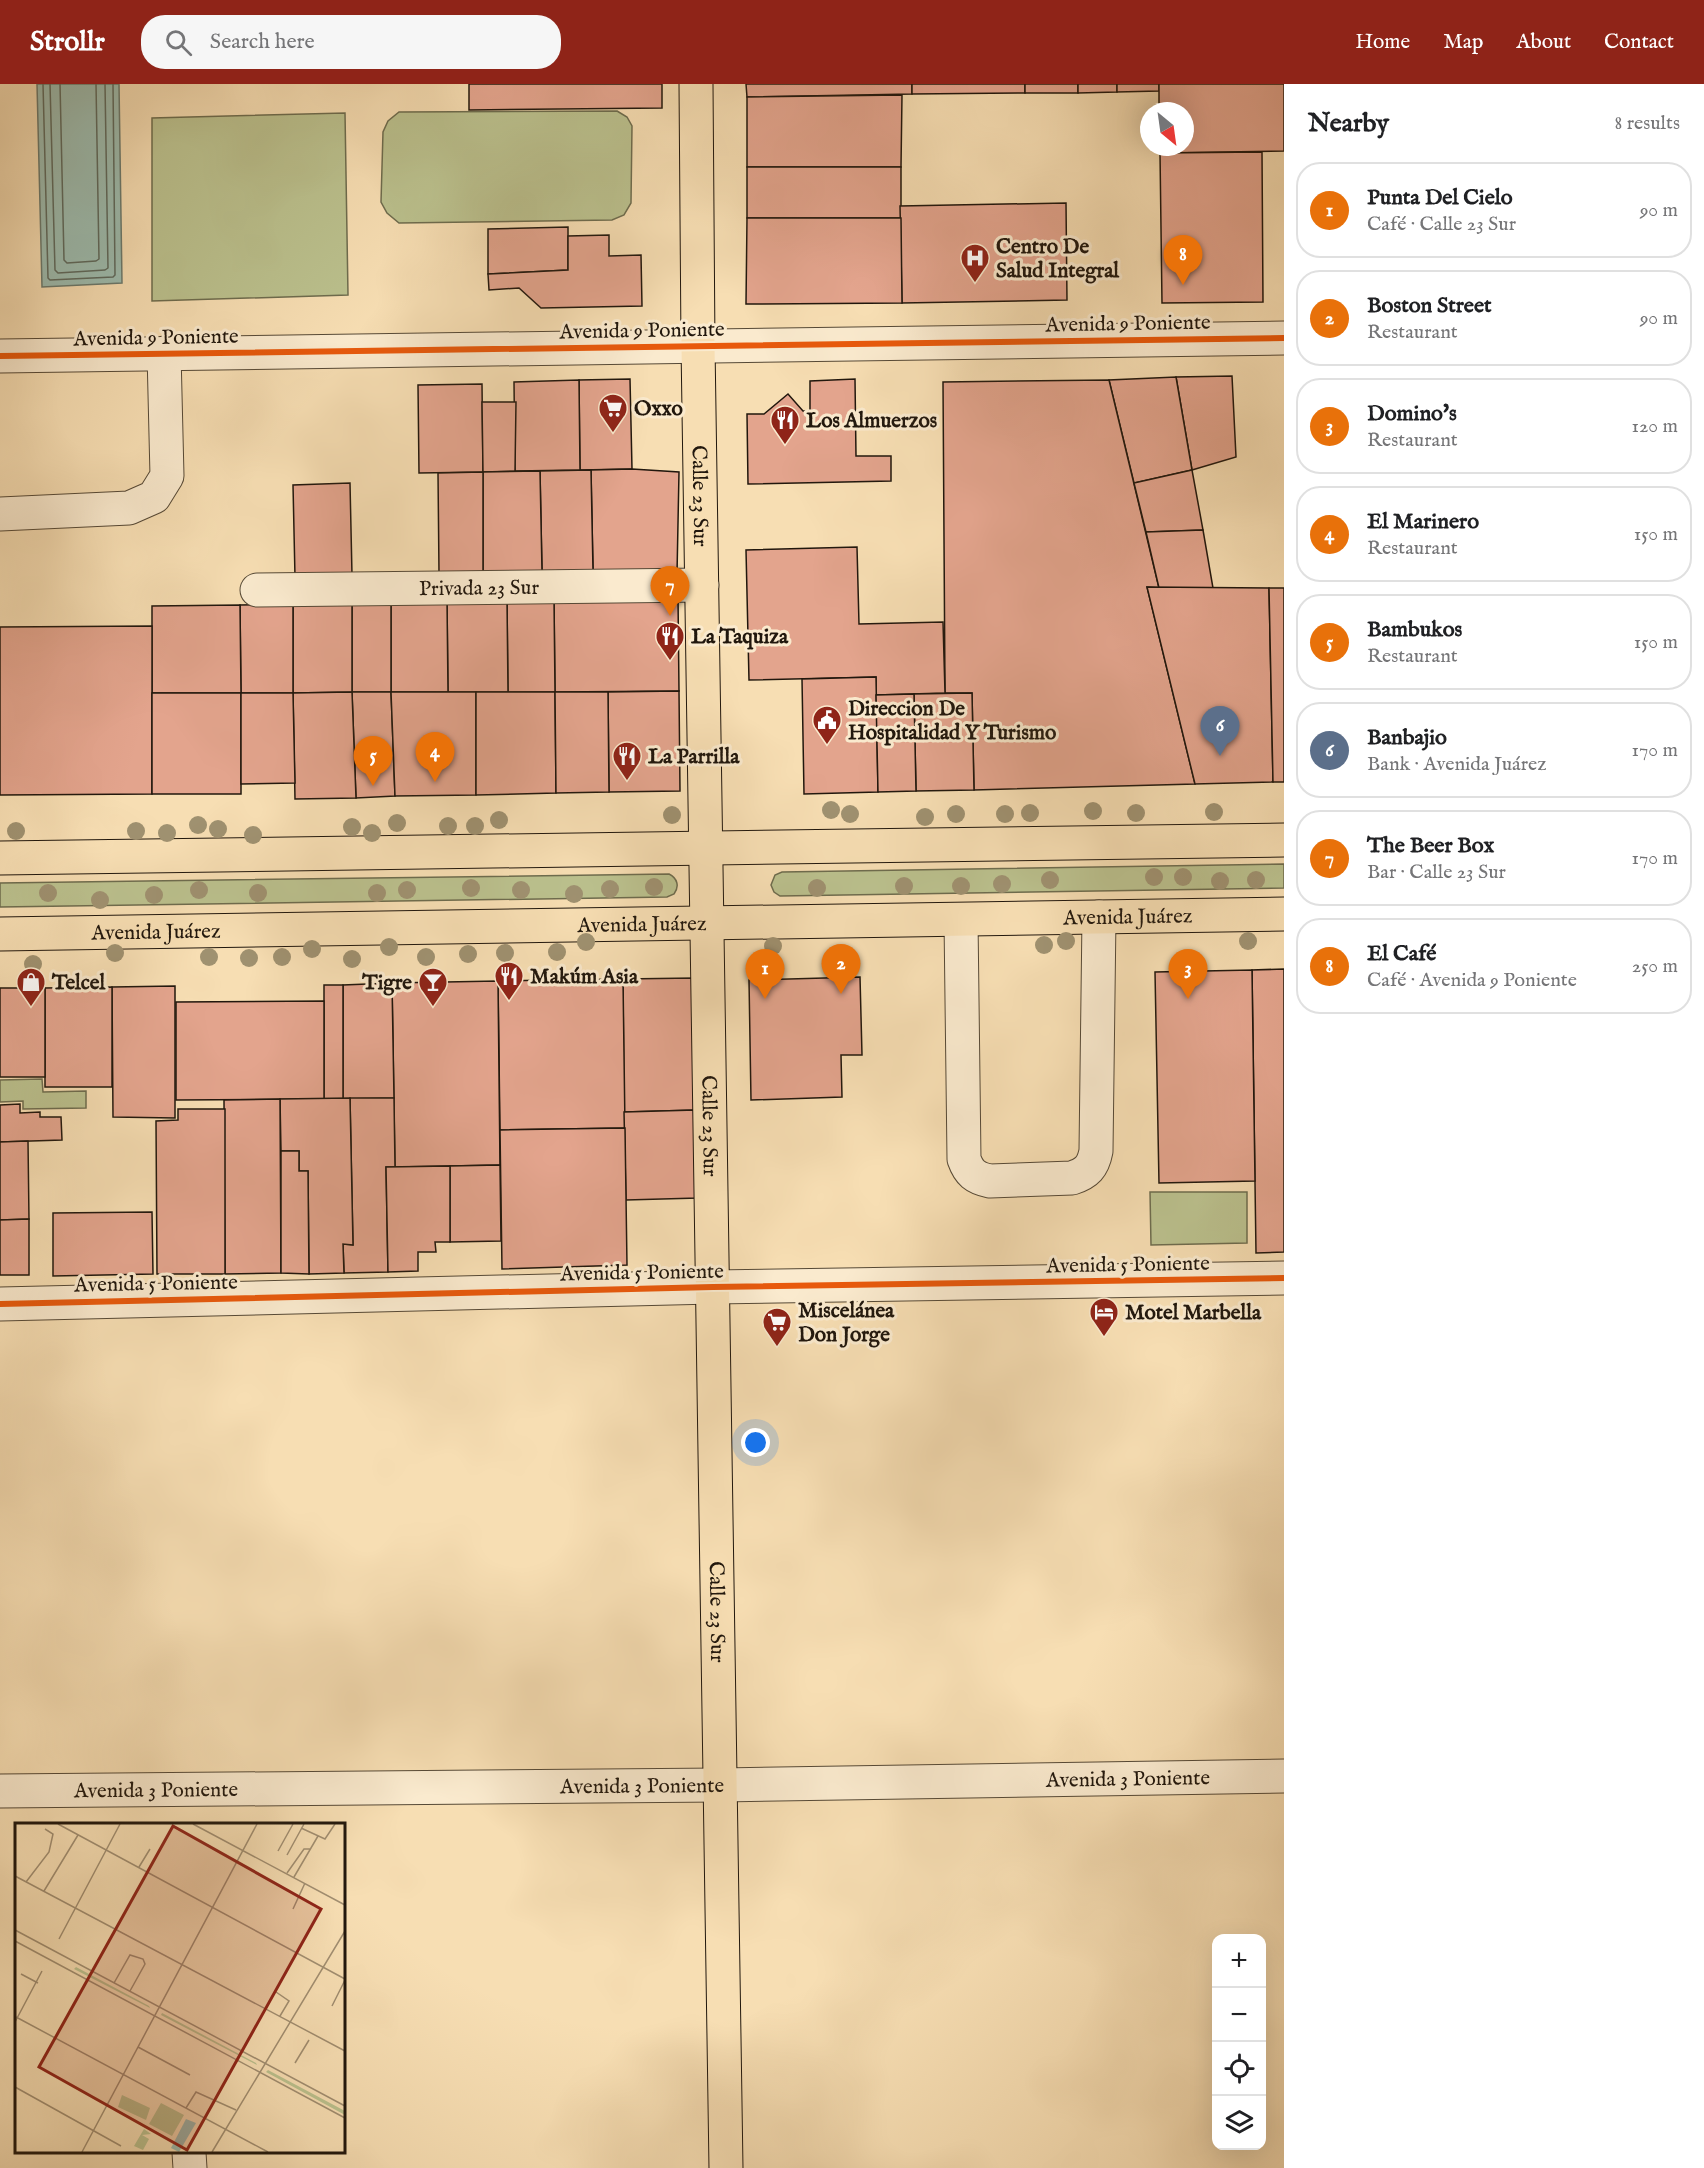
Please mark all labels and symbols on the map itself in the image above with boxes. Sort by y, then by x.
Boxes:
north arrow [1140,102,1194,156]
place label: Centro De Salud Integral [996,234,1120,285]
pin: 8 [1164,236,1202,285]
hospital icon: Centro De Salud Integral [959,242,991,284]
street label: Avenida 9 Poniente [1044,310,1211,339]
street label: Avenida 9 Poniente [558,317,725,346]
street label: Avenida 9 Poniente [72,324,239,353]
supermarket icon: Oxxo [597,392,629,434]
place label: Oxxo [634,396,684,423]
restaurant icon: Los Almuerzos [769,404,801,446]
place label: Los Almuerzos [806,408,937,435]
street label: Calle 23 Sur [685,445,713,547]
pin: 7 [650,566,690,616]
street label: Privada 23 Sur [419,575,540,603]
restaurant icon: La Taquiza [654,620,686,662]
place label: La Taquiza [691,624,789,651]
place label: Direccion De Hospitalidad Y Turismo [848,696,1057,747]
public building icon: Direccion De Hospitalidad Y Turismo [811,704,843,746]
pin: 6 [1200,706,1240,756]
pin: 4 [416,732,454,782]
pin: 5 [354,736,392,786]
restaurant icon: La Parrilla [611,740,643,782]
place label: La Parrilla [648,744,740,771]
street label: Avenida Juárez [1062,903,1193,932]
street label: Avenida Juárez [576,911,707,940]
street label: Avenida Juárez [90,919,221,948]
pin: 2 [822,944,860,994]
pin: 1 [746,950,784,999]
pin: 3 [1168,950,1208,999]
restaurant icon: Makúm Asia [493,960,525,1002]
place label: Makúm Asia [530,964,639,991]
shop icon: Telcel [15,966,47,1008]
bar icon: Tigre [417,966,449,1008]
place label: Telcel [51,970,106,997]
place label: Tigre [361,970,412,997]
street label: Calle 23 Sur [694,1075,723,1177]
street label: Avenida 5 Poniente [1045,1251,1210,1280]
street label: Avenida 5 Poniente [559,1259,724,1288]
street label: Avenida 5 Poniente [73,1270,238,1299]
hotel icon: Motel Marbella [1088,1296,1120,1338]
place label: Miscelánea Don Jorge [798,1298,895,1349]
place label: Motel Marbella [1125,1300,1262,1327]
supermarket icon: Miscelánea Don Jorge [761,1306,793,1348]
your location [741,1428,770,1457]
street label: Calle 23 Sur [702,1561,730,1663]
street label: Avenida 3 Poniente [1045,1765,1211,1795]
street label: Avenida 3 Poniente [559,1773,724,1801]
street label: Avenida 3 Poniente [73,1777,238,1805]
inset map [15,1823,345,2153]

